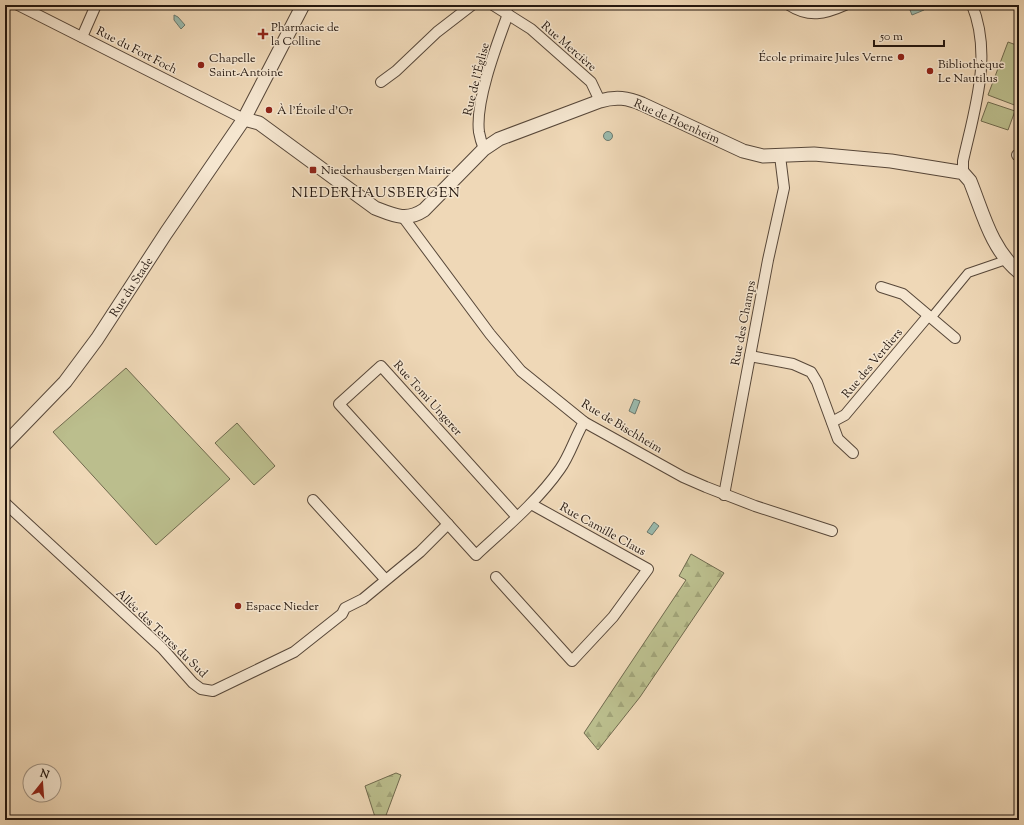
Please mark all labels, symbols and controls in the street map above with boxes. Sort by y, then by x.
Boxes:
street label: Rue Mercière [537,17,600,76]
place label: Pharmacie de la Colline [271,19,340,51]
scale bar [874,22,944,48]
street label: Rue du Fort Foch [93,23,180,79]
text: 50 m [879,28,903,46]
marker: Pharmacie de la Colline [258,29,268,39]
street label: Rue de l'Église [459,40,495,118]
place label: École primaire Jules Verne [759,49,893,67]
place label: Chapelle Saint-Antoine [209,50,283,82]
marker: École primaire Jules Verne [896,52,906,62]
place label: Bibliothèque Le Nautilus [938,56,1005,88]
marker: Chapelle Saint-Antoine [196,60,206,70]
marker: Bibliothèque Le Nautilus [925,66,935,76]
street label: Rue de Hoenheim [631,95,723,149]
place label: À l'Étoile d'Or [277,102,353,120]
marker: À l'Étoile d'Or [264,105,274,115]
place label: Niederhausbergen Mairie [321,162,452,180]
marker: Niederhausbergen Mairie [308,165,318,175]
district label: NIEDERHAUSBERGEN [291,184,461,204]
street label: Rue du Stade [106,254,158,321]
street label: Rue des Champs [727,279,761,367]
street label: Rue des Verdiers [838,325,908,403]
street label: Rue Tomi Ungerer [388,357,466,441]
street label: Rue de Bischheim [577,395,666,458]
street label: Rue Camille Claus [556,499,649,561]
street label: Allée des Terres du Sud [111,585,211,683]
place label: Espace Nieder [246,598,319,616]
marker: Espace Nieder [233,601,243,611]
north arrow [22,763,62,803]
text: N [37,765,51,783]

